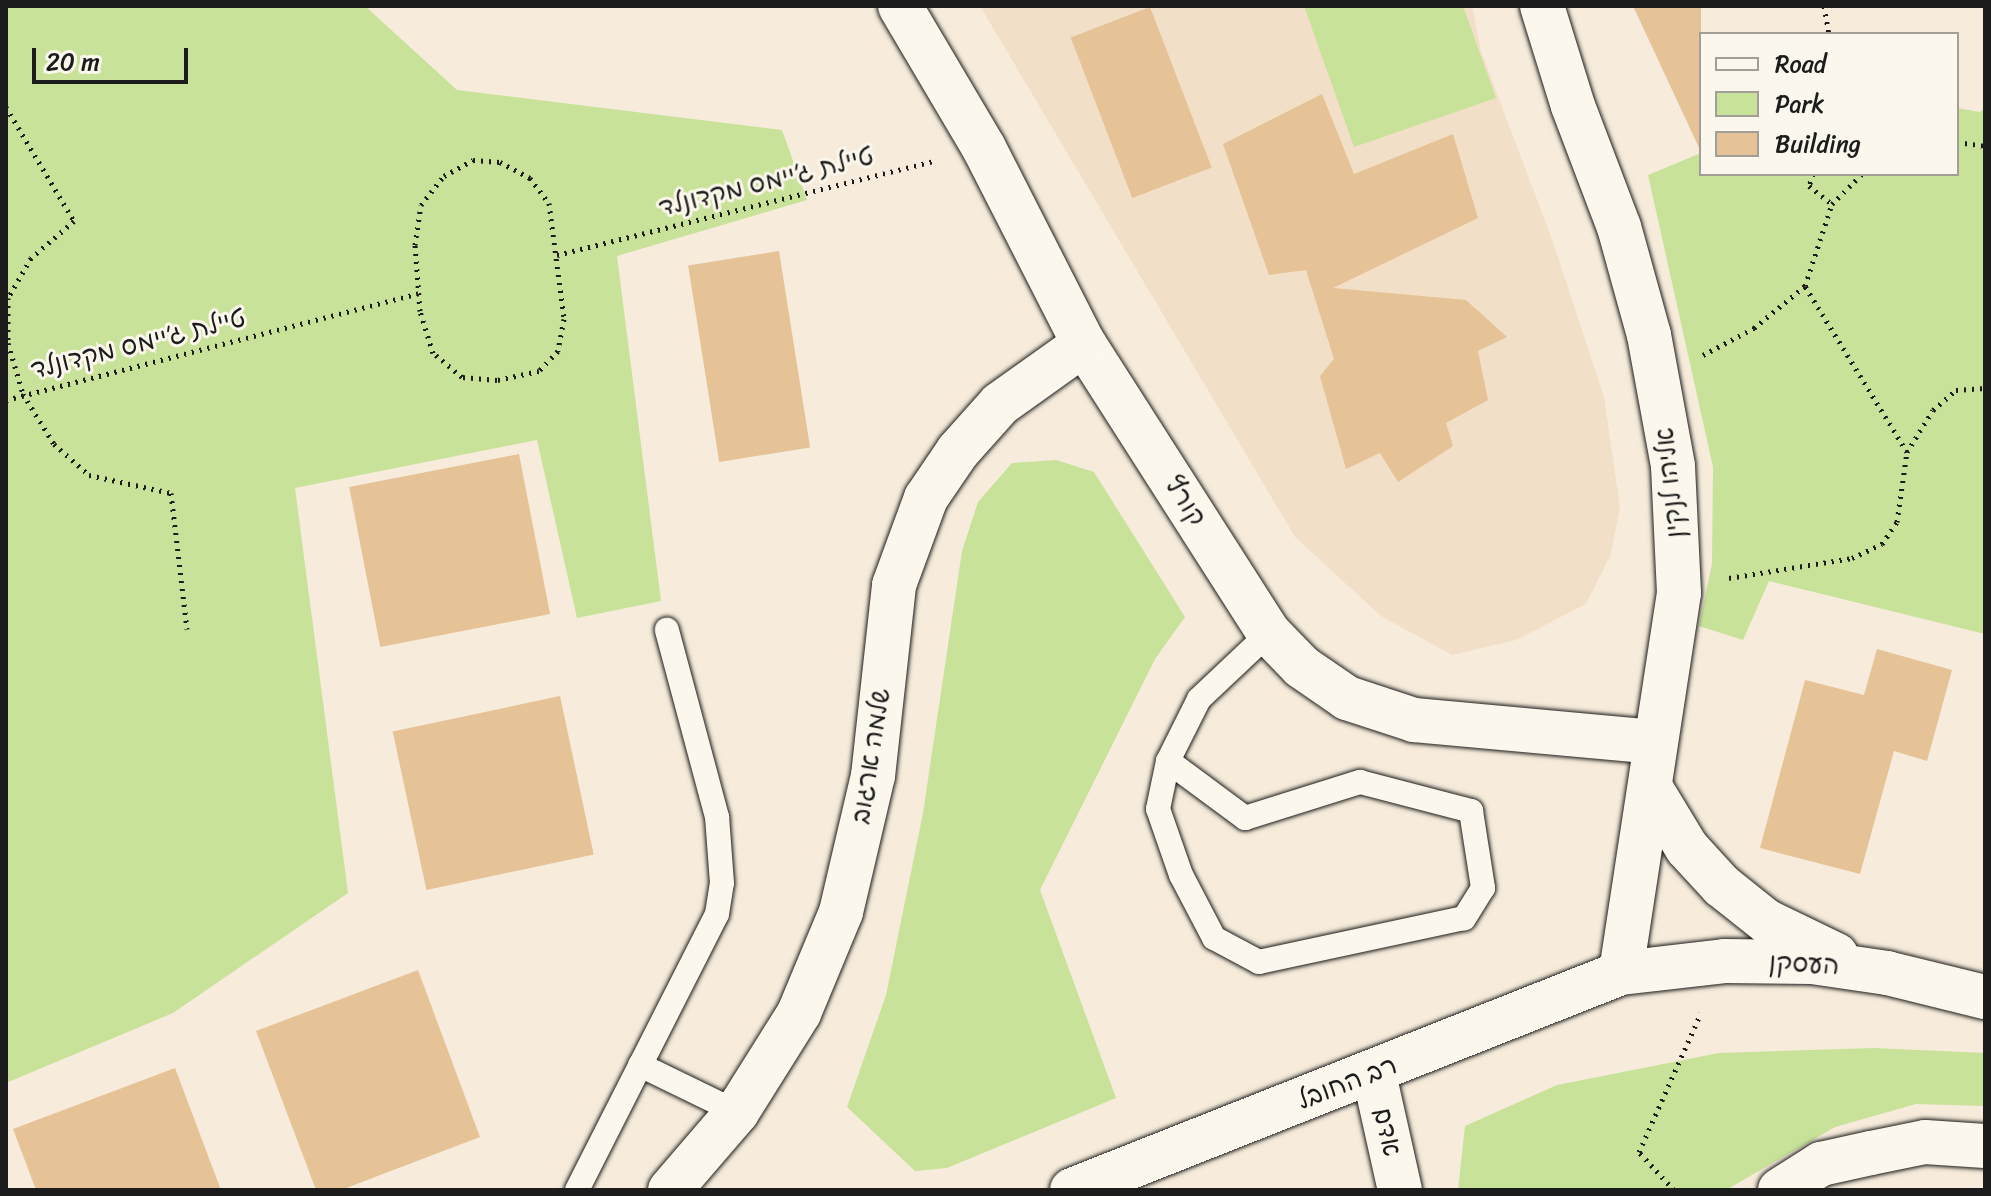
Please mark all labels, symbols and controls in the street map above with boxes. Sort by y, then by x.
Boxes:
scale bar [36,32,192,82]
legend [1699,32,1959,176]
text: 20 m [46,41,100,83]
text: Road [1775,43,1826,85]
text: Park [1775,83,1824,125]
text: Building [1775,123,1861,165]
street label: טיילת ג׳יימס מקדונלד [655,140,877,224]
street label: טיילת ג׳יימס מקדונלד [27,302,249,386]
street label: אליהו לנקין [1649,426,1691,540]
street label: קורץ [1157,470,1213,532]
street label: שלמה ארגוב [845,686,897,826]
street label: העסקן [1768,947,1840,981]
street label: רב החובל [1293,1050,1401,1116]
street label: אדם [1366,1105,1408,1159]

